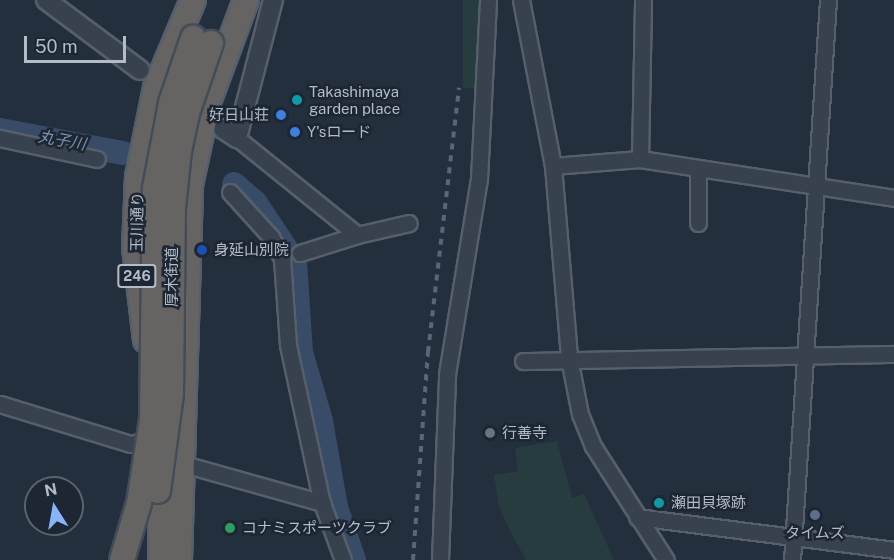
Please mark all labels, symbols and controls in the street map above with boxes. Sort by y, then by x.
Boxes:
scale bar [27,24,129,62]
text: 50 m [35,36,78,57]
place label: Takashimaya garden place [309,82,400,117]
marker: Takashimaya garden place [290,93,304,107]
place label: 好日山荘 [209,106,269,124]
marker: 好日山荘 [274,108,288,122]
place label: Y'sロード [307,123,371,141]
marker: Y'sロード [288,125,302,139]
water label: 丸子川 [37,127,87,155]
street label: 玉川通り [127,192,147,252]
place label: 身延山別院 [214,241,289,259]
marker: 身延山別院 [195,243,209,257]
street label: 厚木街道 [163,247,181,307]
road number: 246 [116,265,158,287]
place label: 行善寺 [502,424,547,442]
marker: 行善寺 [483,426,497,440]
north arrow [24,476,84,536]
text: N [43,479,59,500]
place label: 瀬田貝塚跡 [671,494,746,512]
marker: 瀬田貝塚跡 [652,496,666,510]
marker: タイムズ [808,508,822,522]
place label: コナミスポーツクラブ [242,519,392,537]
marker: コナミスポーツクラブ [223,521,237,535]
place label: タイムズ [785,524,845,542]

